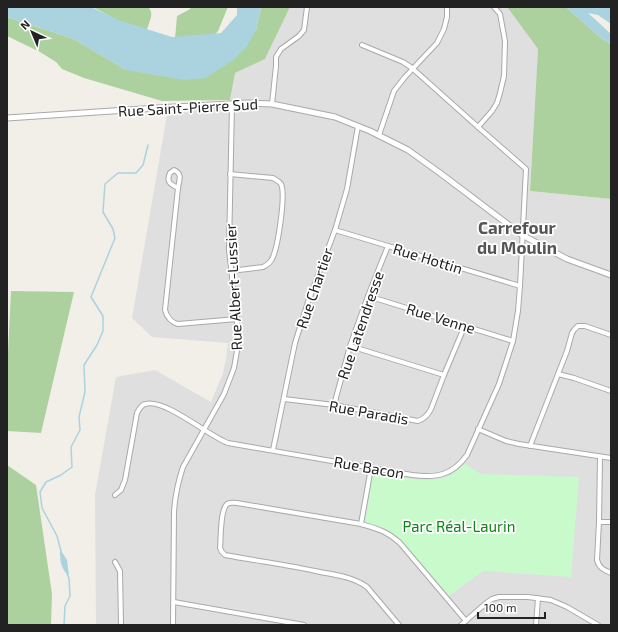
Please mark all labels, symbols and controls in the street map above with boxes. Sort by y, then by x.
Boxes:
north arrow [12,12,52,52]
text: N [17,17,32,32]
street label: Rue Saint-Pierre Sud [118,94,258,120]
district label: Carrefour du Moulin [477,217,557,257]
street label: Rue Albert-Lussier [221,223,245,351]
street label: Rue Hottin [391,239,465,277]
street label: Rue Chartier [292,245,336,331]
street label: Rue Latendresse [333,268,387,382]
street label: Rue Venne [404,299,478,337]
street label: Rue Paradis [328,396,410,428]
street label: Rue Bacon [332,452,406,482]
park label: Parc Réal-Laurin [403,517,515,535]
scale bar [478,594,545,620]
text: 100 m [484,600,516,614]

